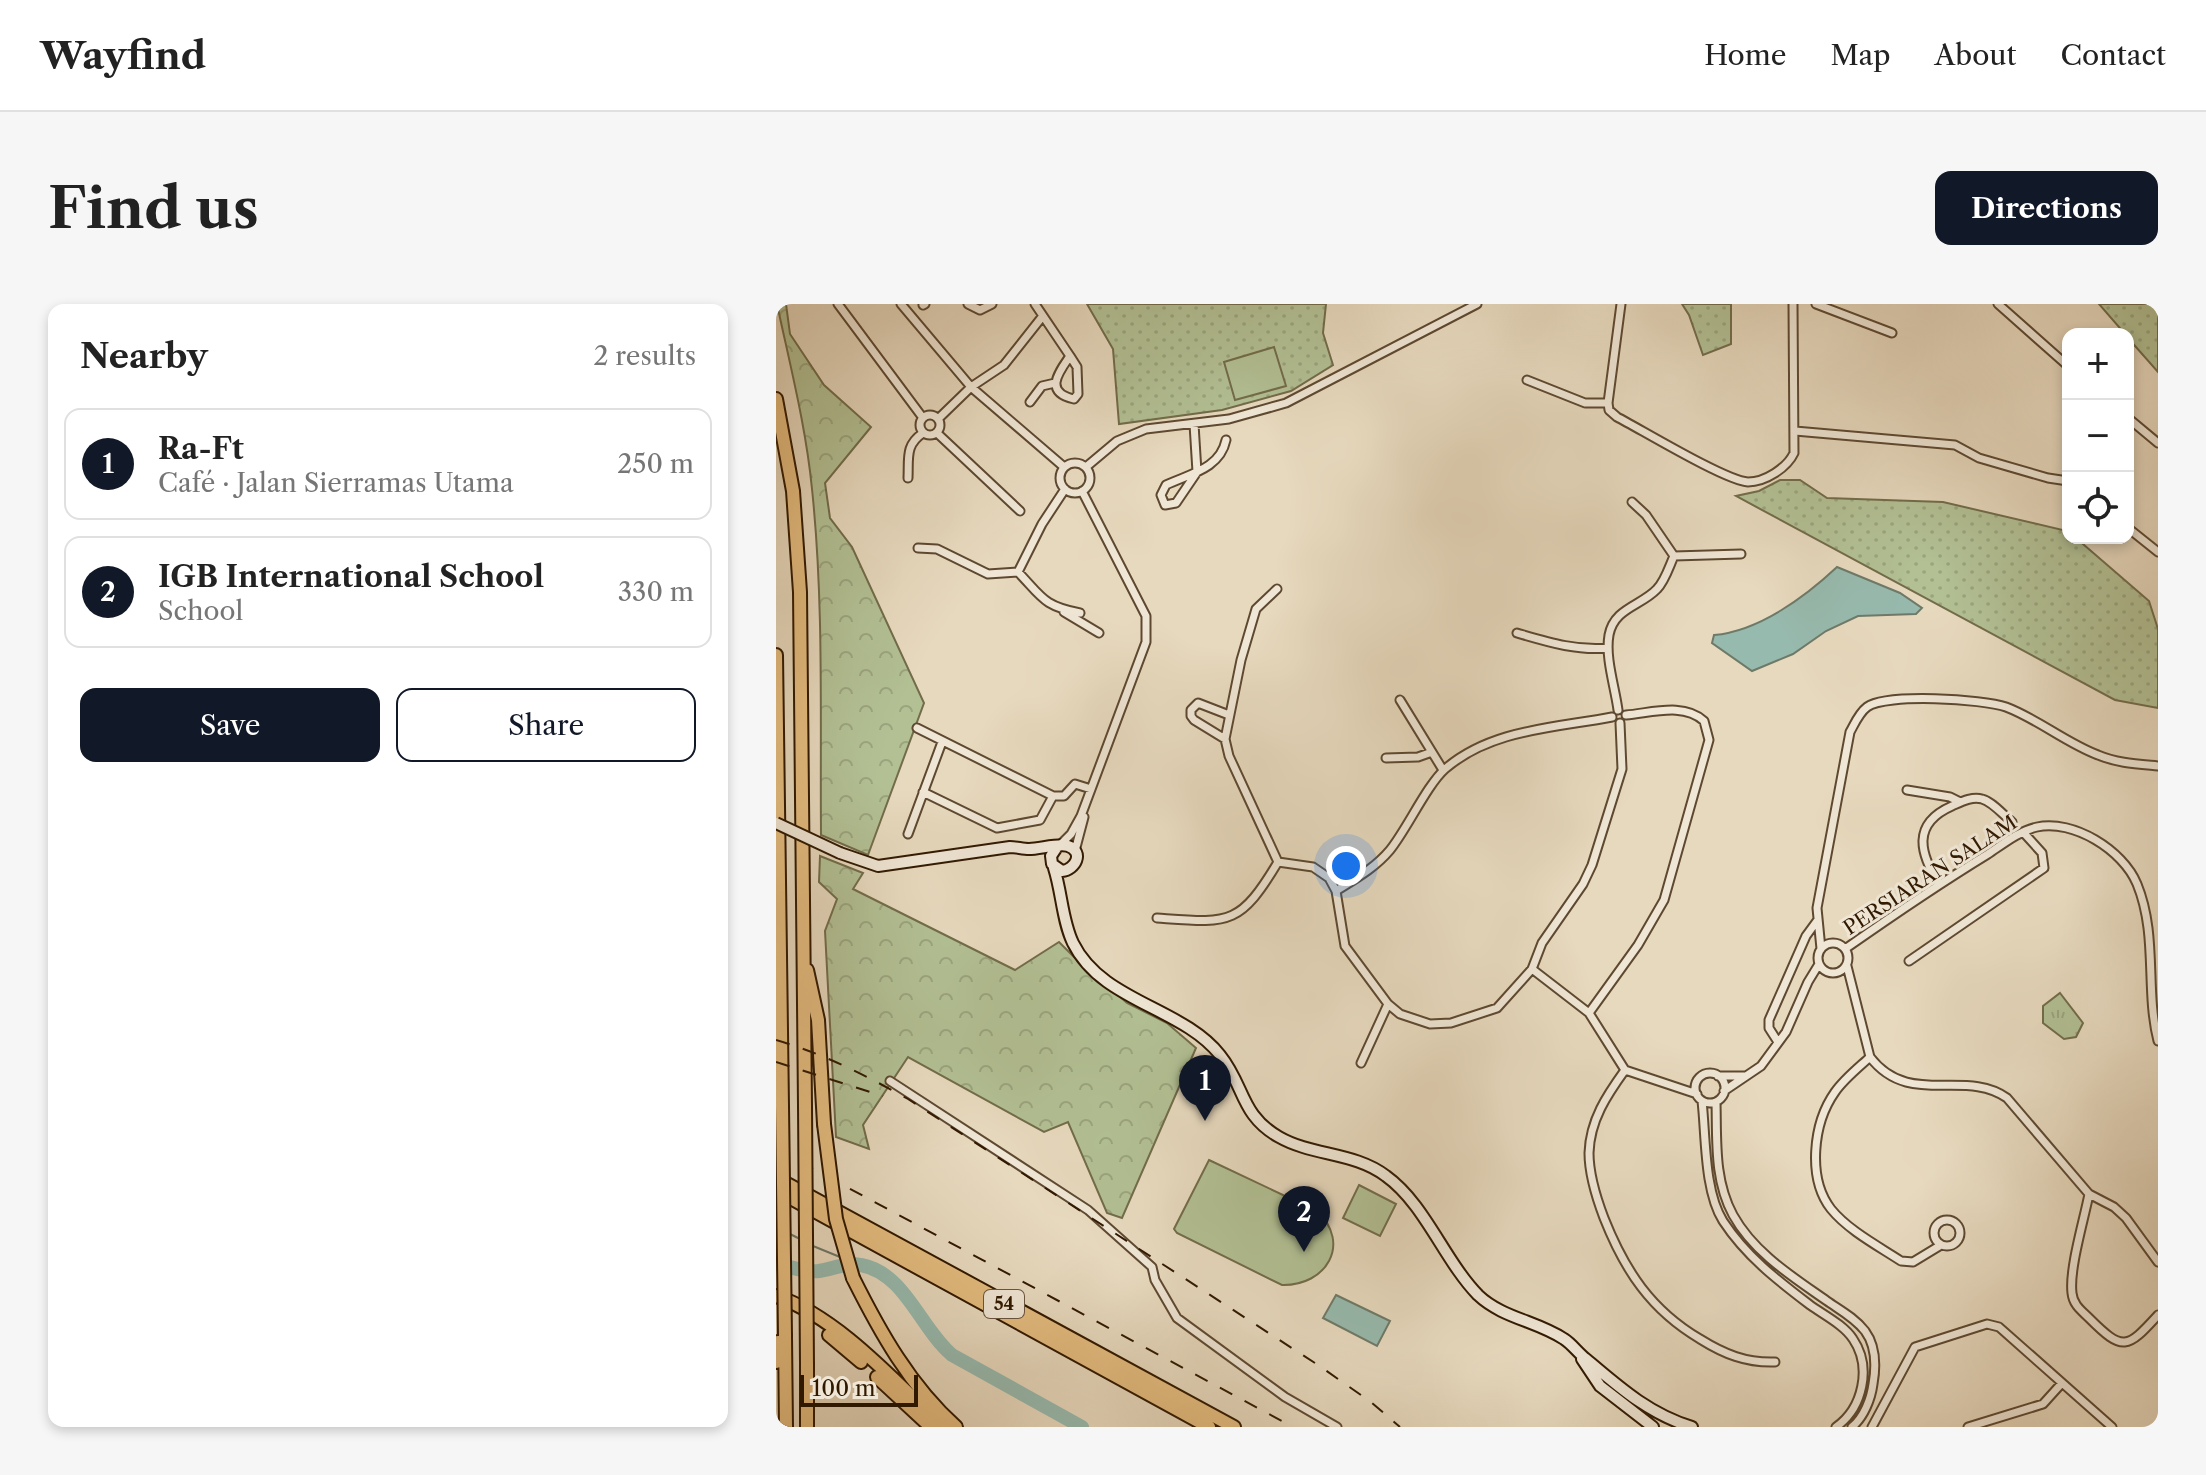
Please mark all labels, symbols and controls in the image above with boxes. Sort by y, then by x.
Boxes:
text: Wayfind [40,32,206,79]
text: Home [1704,38,1786,72]
text: Map [1830,38,1890,72]
text: About [1934,38,2016,72]
text: Contact [2060,38,2166,72]
button: Directions [1935,171,2158,245]
text: Find us [48,174,259,243]
map controls [2062,328,2134,544]
button: + [2062,328,2134,400]
text: Nearby [80,335,208,377]
text: 2 results [593,340,696,372]
button: − [2062,400,2134,472]
text: Ra-Ft [158,430,244,467]
text: 1 [102,448,114,480]
text: 250 m [617,448,694,480]
text: Café · Jalan Sierramas Utama [158,467,514,499]
button: locate [2062,472,2134,544]
text: IGB International School [158,558,544,595]
text: 2 [100,576,116,608]
text: 330 m [618,576,694,608]
text: School [158,595,243,627]
button: Save [80,688,380,762]
button: Share [396,688,696,762]
street label: PERSIARAN SALAM [1839,810,2021,940]
your location [1326,846,1366,886]
pin: 1 [1179,1055,1231,1121]
pin: 2 [1278,1186,1330,1252]
road number: 54 [984,1290,1024,1318]
scale bar [800,1371,918,1407]
text: 100 m [812,1375,875,1402]

